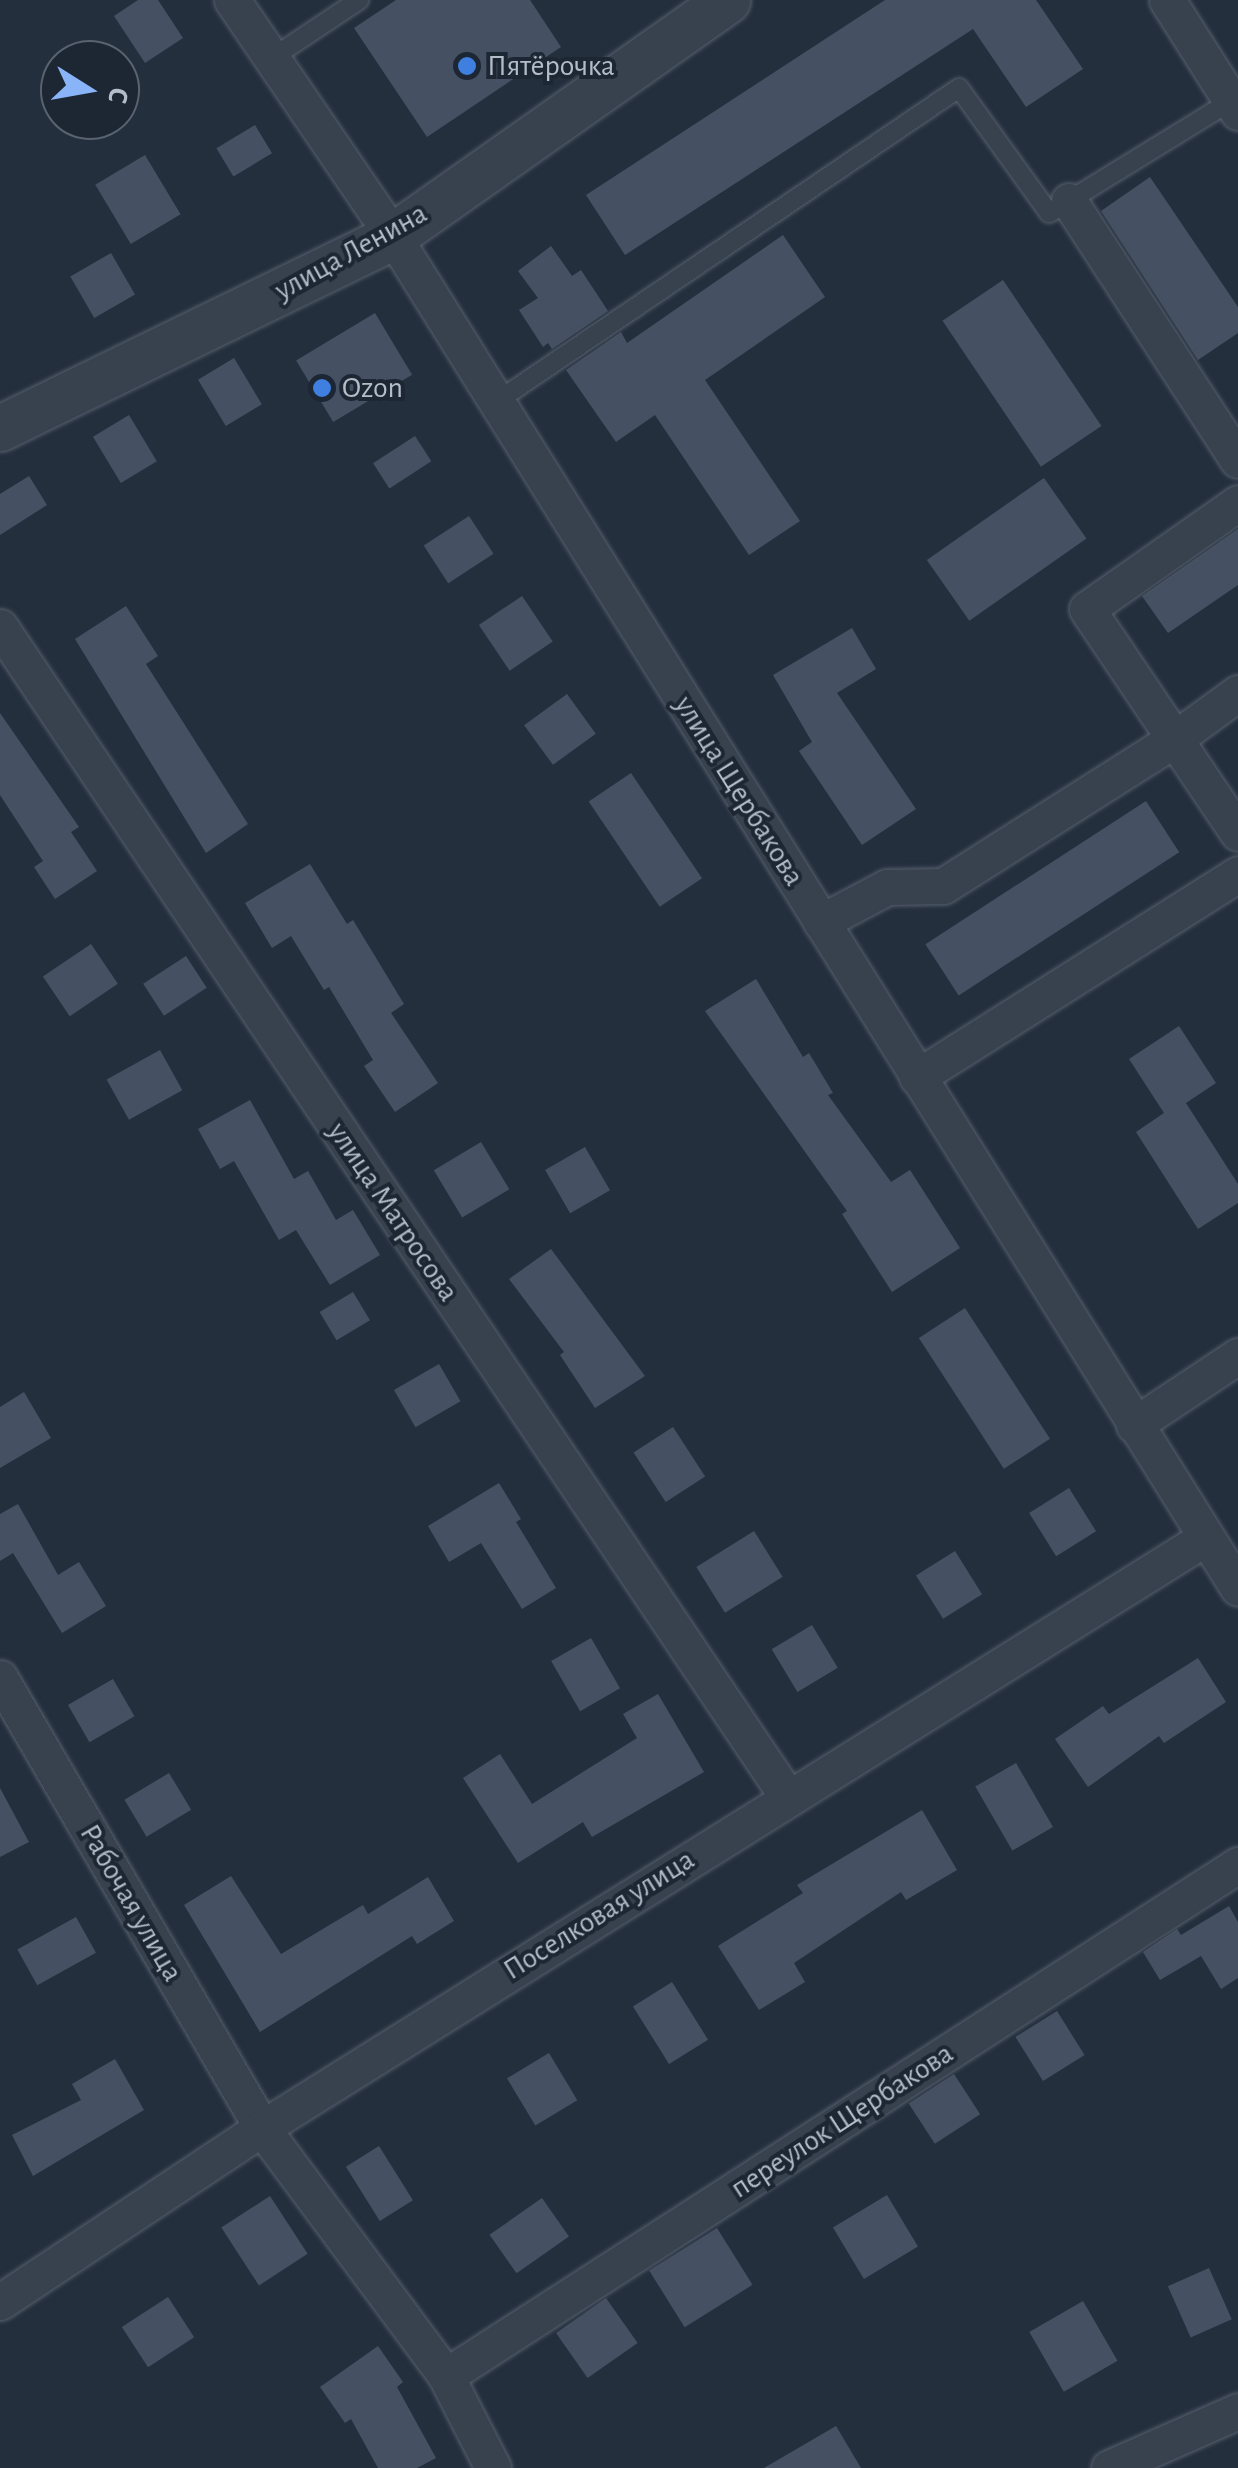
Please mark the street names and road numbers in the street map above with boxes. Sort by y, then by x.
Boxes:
street label: улица Ленина [269,195,433,309]
street label: улица Щербакова [666,689,812,893]
street label: улица Матросова [320,1115,466,1309]
street label: Рабочая улица [71,1818,191,1988]
street label: Поселковая улица [497,1842,701,1988]
street label: переулок Щербакова [724,2036,960,2206]

